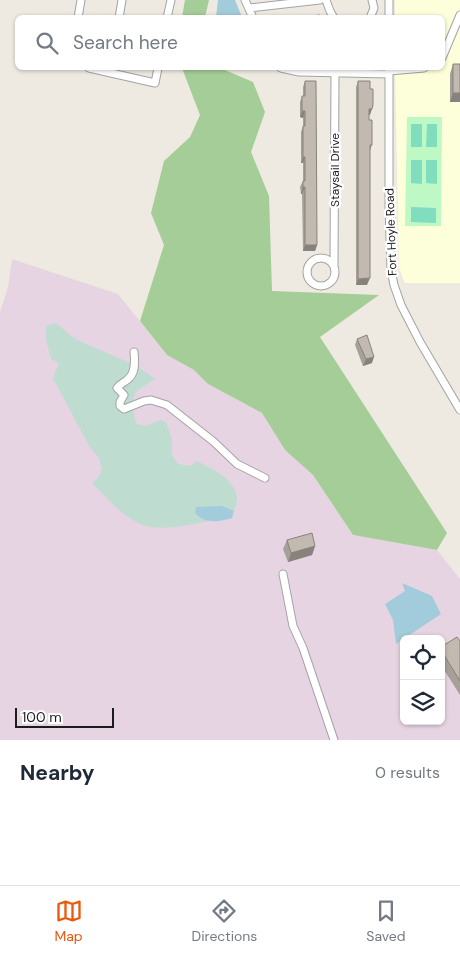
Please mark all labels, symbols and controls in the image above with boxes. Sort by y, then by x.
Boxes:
search box [15,15,445,70]
icon: search [33,29,61,57]
text: Search here [73,30,178,55]
street label: Staysail Drive [327,133,343,207]
street label: Fort Hoyle Road [381,188,401,276]
map controls [400,635,445,725]
button: locate [400,635,445,680]
button: layers [400,680,445,725]
scale bar [15,705,114,728]
text: 100 m [22,708,62,726]
text: Nearby [20,759,94,787]
text: 0 results [375,762,440,783]
tab: Map [54,897,83,945]
tab: Directions [192,897,257,945]
tab: Saved [366,897,406,945]

